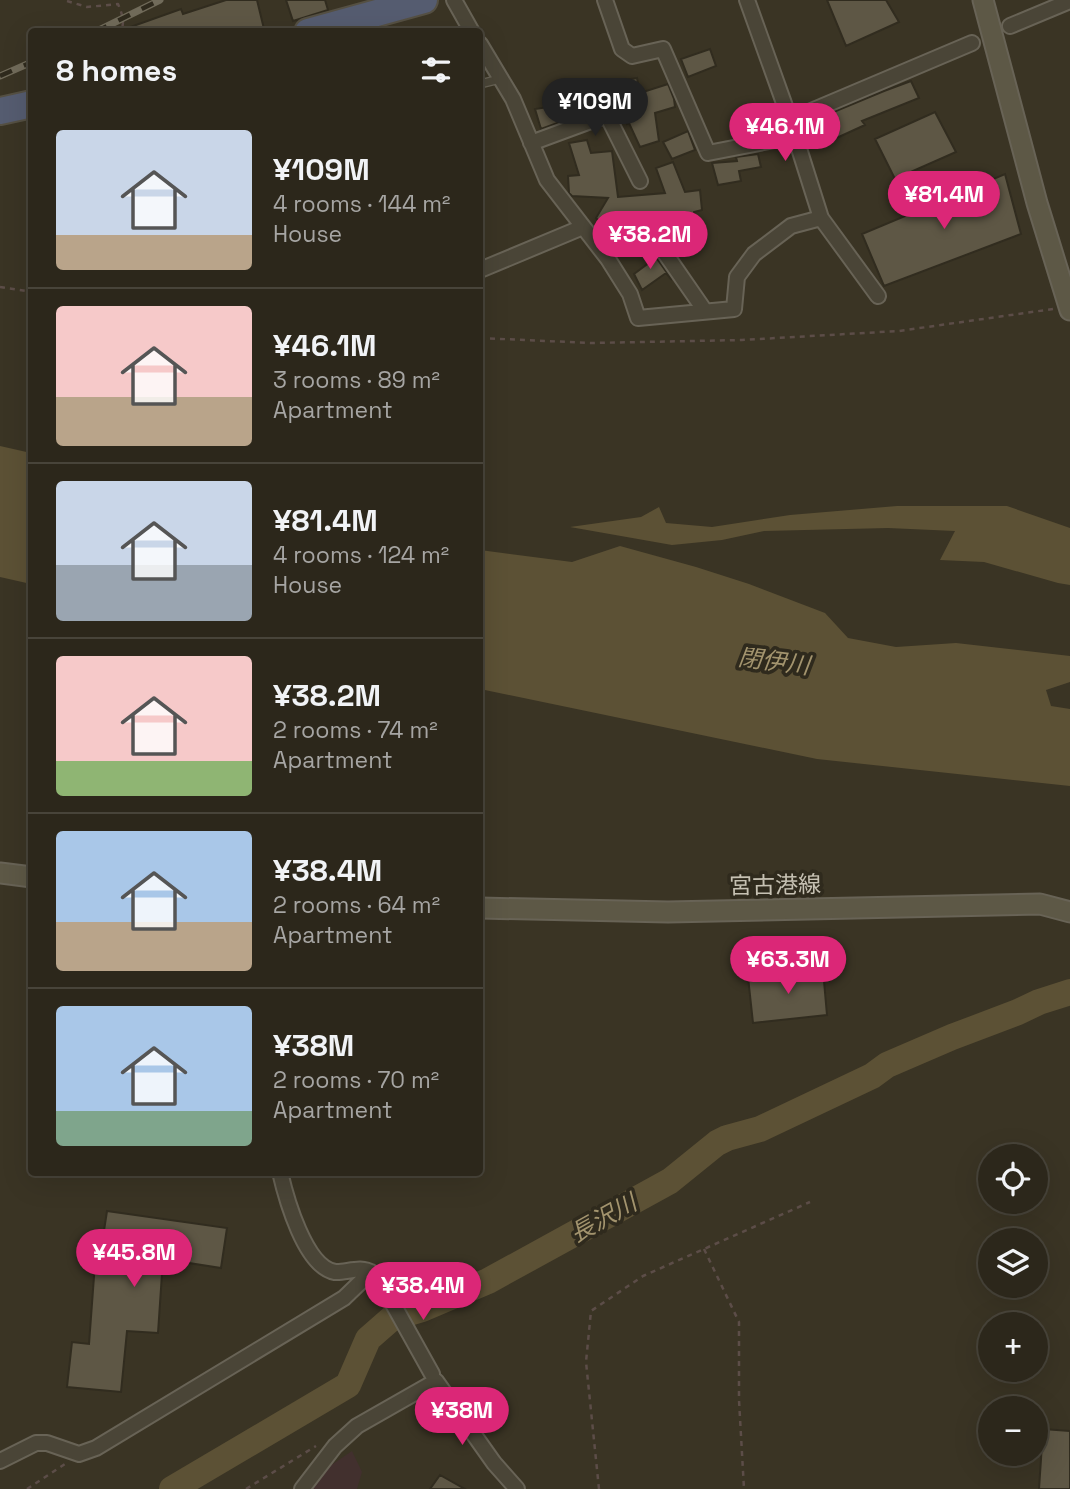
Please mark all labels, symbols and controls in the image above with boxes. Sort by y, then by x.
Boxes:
text: 8 homes [56,51,177,90]
icon: filters [417,51,455,89]
pin: ¥109M [546,78,644,138]
text: ¥109M [558,86,632,116]
pin: ¥46.1M [728,104,842,163]
text: ¥46.1M [745,111,825,141]
text: ¥109M [273,150,370,189]
icon: home [112,158,196,242]
pin: ¥81.4M [887,172,1001,231]
text: ¥81.4M [904,179,984,209]
text: 4 rooms · 144 m² [273,189,450,219]
pin: ¥38.2M [593,212,707,271]
text: House [273,219,342,249]
text: ¥38.2M [609,219,691,249]
text: ¥46.1M [273,326,377,365]
icon: home [112,334,196,418]
text: 3 rooms · 89 m² [273,365,440,395]
text: Apartment [273,395,393,425]
text: ¥81.4M [273,501,378,540]
icon: home [112,509,196,593]
text: 4 rooms · 124 m² [273,540,449,570]
text: House [273,570,342,600]
water label: 閉伊川 [736,641,815,681]
text: ¥38.2M [273,676,381,715]
icon: home [112,684,196,768]
text: 2 rooms · 74 m² [273,715,438,745]
text: Apartment [273,745,393,775]
text: ¥38.4M [273,851,382,890]
icon: home [112,859,196,943]
street label: 宮古港線 [729,869,821,901]
text: 2 rooms · 64 m² [273,890,440,920]
text: Apartment [273,920,393,950]
pin: ¥63.3M [731,936,845,996]
text: ¥63.3M [746,944,830,974]
text: ¥38M [273,1026,354,1065]
icon: home [112,1034,196,1118]
text: 2 rooms · 70 m² [273,1065,439,1095]
text: Apartment [273,1095,393,1125]
map controls [978,1144,1048,1466]
button: locate [978,1144,1048,1214]
water label: 長沢川 [564,1186,645,1249]
button: layers [978,1228,1048,1298]
pin: ¥45.8M [77,1230,191,1289]
text: ¥45.8M [92,1237,176,1267]
pin: ¥38.4M [366,1262,480,1322]
text: ¥38.4M [381,1270,465,1300]
button: + [978,1312,1048,1382]
pin: ¥38M [421,1388,503,1447]
text: ¥38M [431,1395,493,1425]
button: − [978,1396,1048,1466]

